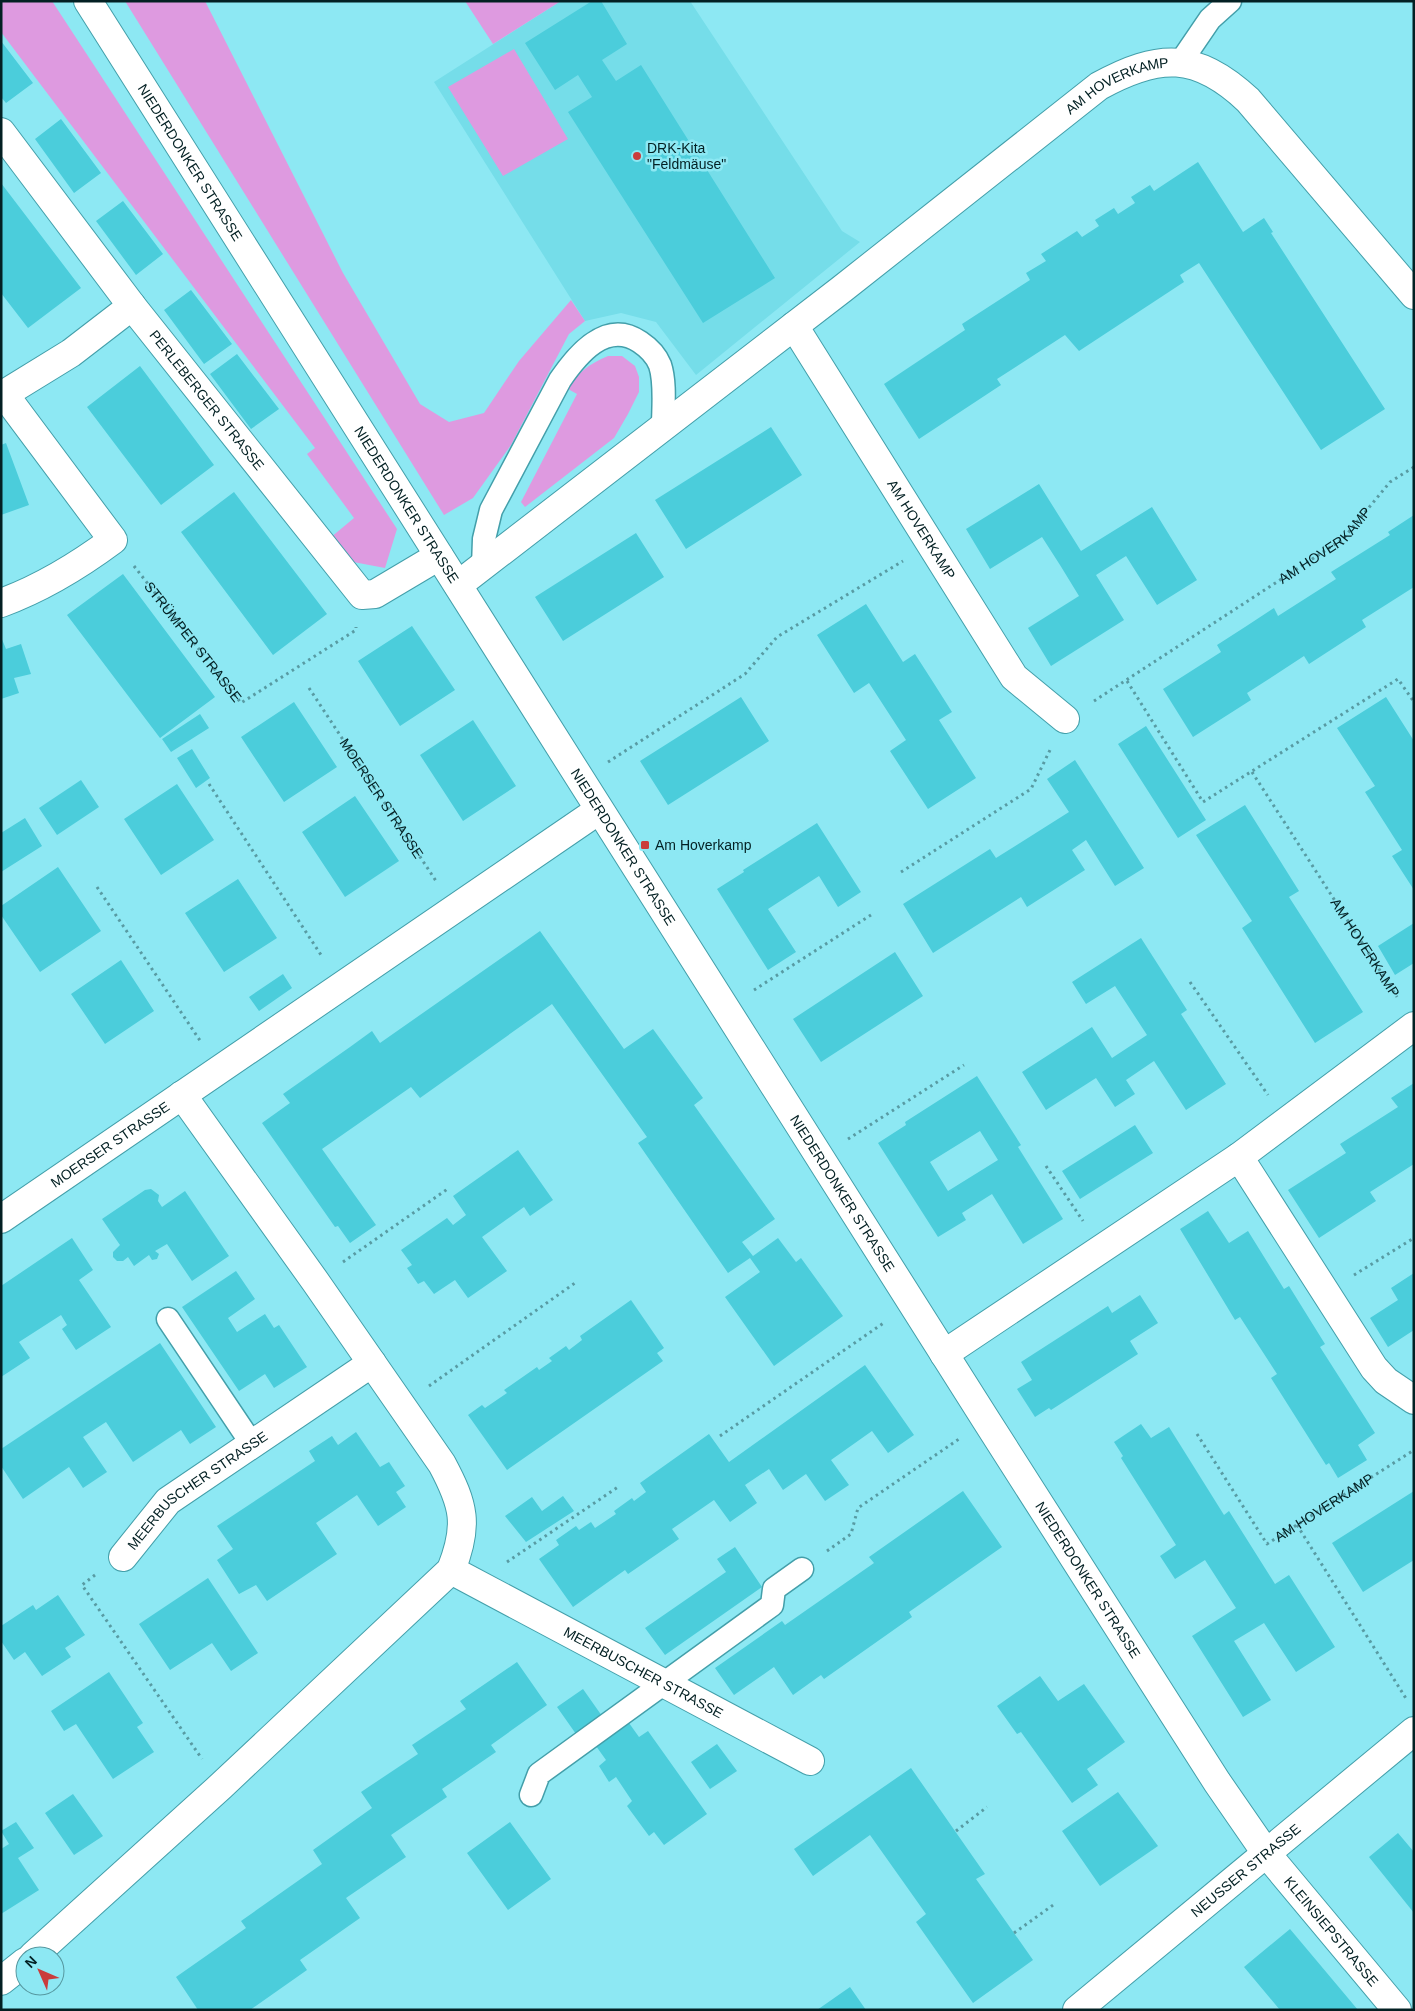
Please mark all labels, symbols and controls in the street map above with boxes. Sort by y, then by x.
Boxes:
street label: AM HOVERKAMP [1062,54,1169,117]
street label: NIEDERDONKER STRASSE [135,81,246,244]
place label: DRK-Kita "Feldmäuse" [647,140,726,172]
marker: DRK-Kita "Feldmäuse" [631,150,643,162]
street label: PERLEBERGER STRASSE [146,327,267,473]
street label: NIEDERDONKER STRASSE [351,423,462,586]
street label: AM HOVERKAMP [884,477,959,582]
street label: AM HOVERKAMP [1276,504,1374,587]
street label: STRÜMPER STRASSE [141,578,245,705]
street label: MOERSER STRASSE [336,735,427,861]
street label: NIEDERDONKER STRASSE [568,766,679,928]
place label: Am Hoverkamp [655,837,752,853]
marker: Am Hoverkamp [639,839,651,851]
street label: AM HOVERKAMP [1327,895,1403,1000]
street label: MOERSER STRASSE [48,1098,172,1191]
street label: NIEDERDONKER STRASSE [787,1112,898,1275]
street label: MEERBUSCHER STRASSE [124,1428,270,1553]
street label: AM HOVERKAMP [1271,1470,1376,1545]
street label: NIEDERDONKER STRASSE [1032,1499,1144,1661]
street label: MEERBUSCHER STRASSE [561,1623,726,1721]
street label: NEUSSER STRASSE [1188,1820,1304,1920]
street label: KLEINSIEPSTRASSE [1281,1873,1382,1989]
north arrow [15,1946,65,1996]
text: N [22,1953,40,1971]

